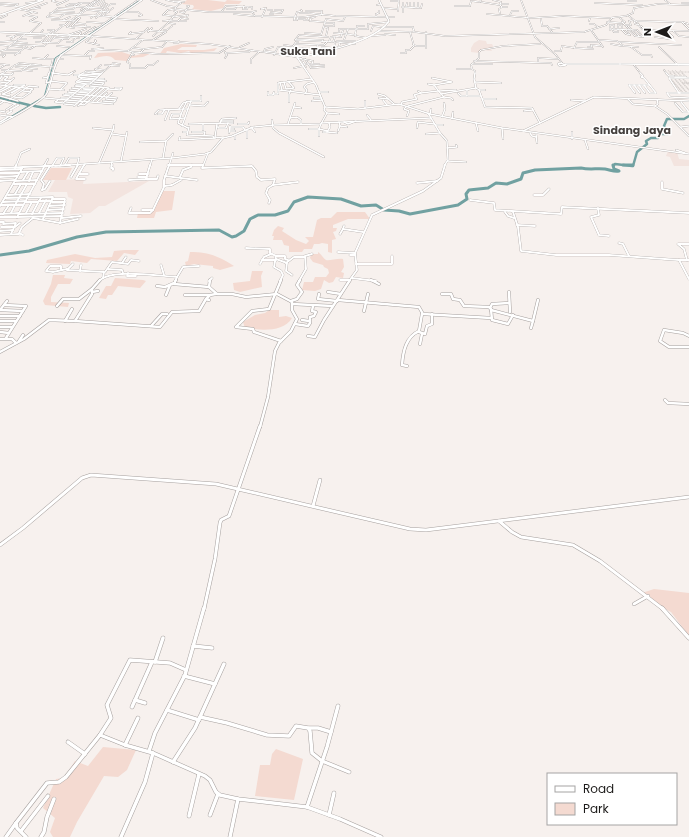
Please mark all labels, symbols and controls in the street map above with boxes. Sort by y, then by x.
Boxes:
north arrow [637,12,677,52]
text: N [639,28,655,36]
district label: Suka Tani [280,43,336,59]
district label: Sindang Jaya [593,122,671,138]
legend [547,773,677,825]
text: Road [583,780,614,797]
text: Park [583,800,610,817]

